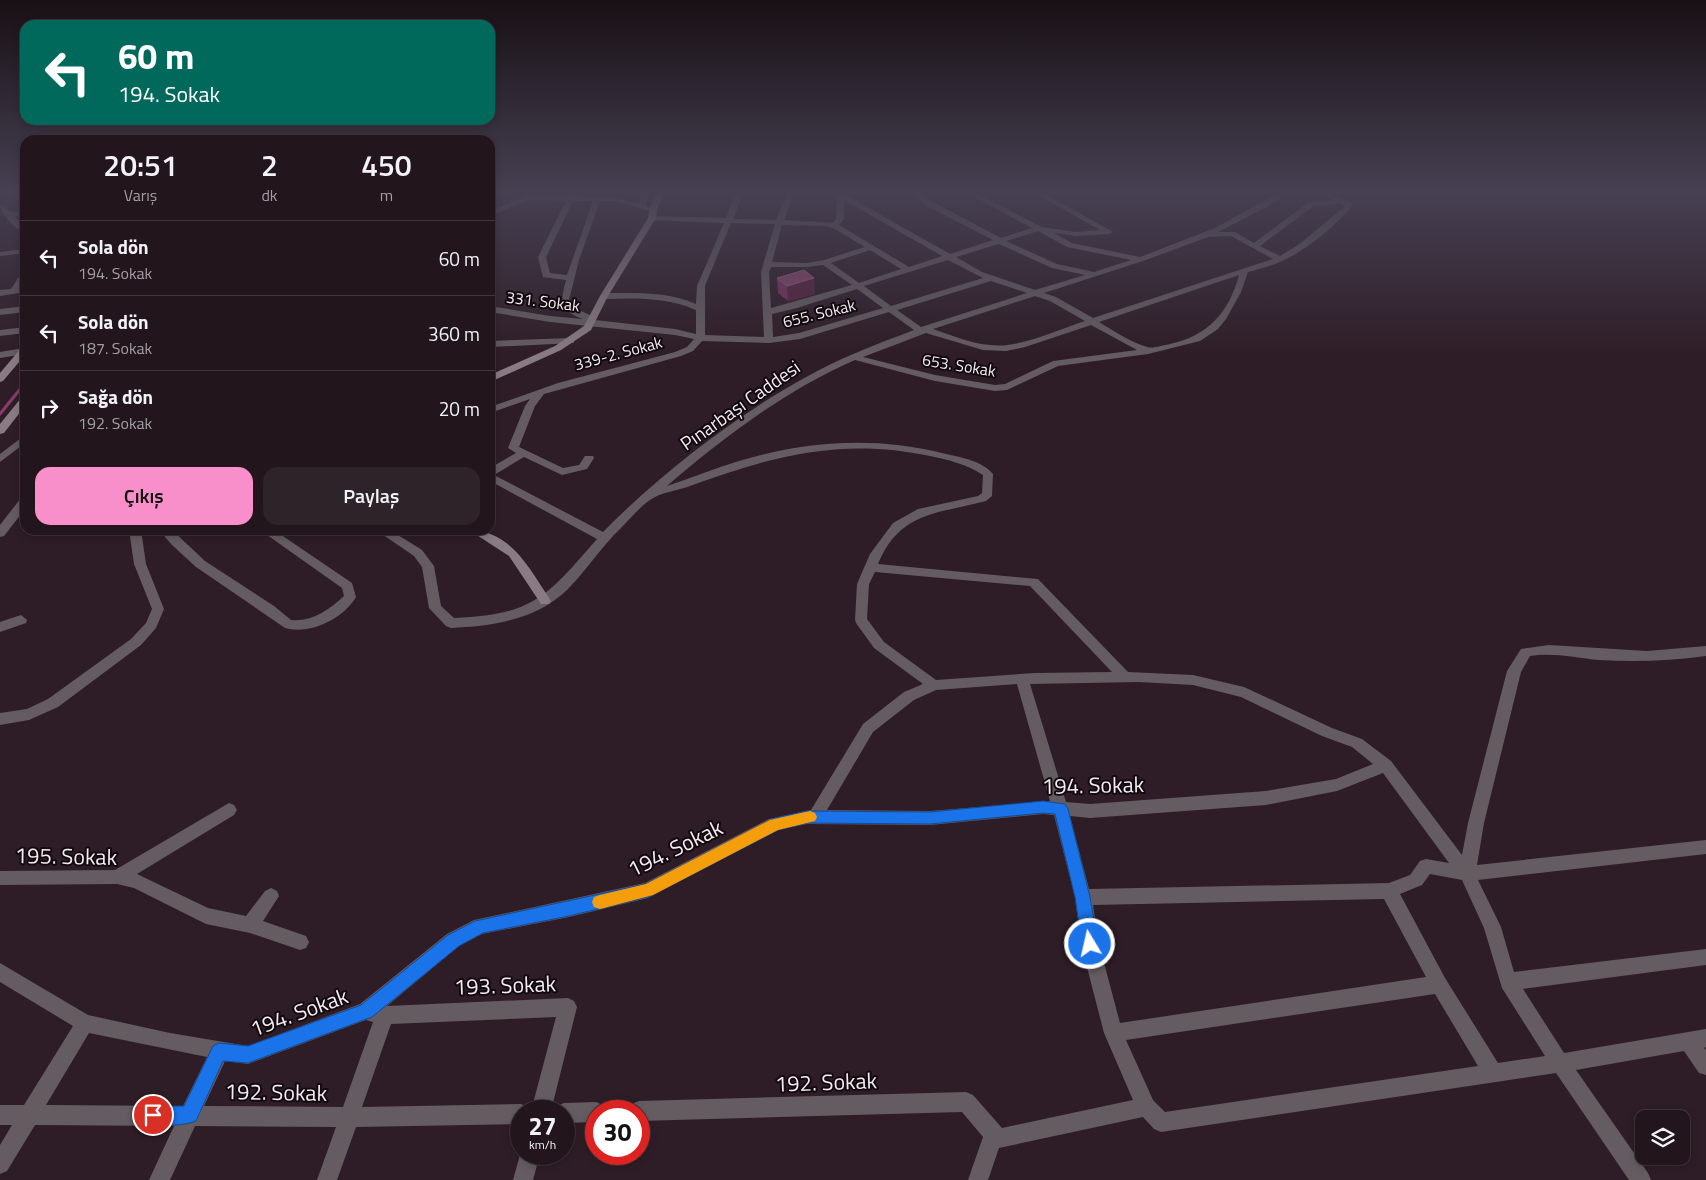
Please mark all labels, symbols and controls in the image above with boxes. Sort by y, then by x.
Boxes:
text: 60 m [118,29,194,83]
icon: left [35,40,100,105]
text: 194. Sokak [118,77,220,111]
text: 20:51 [103,142,178,188]
text: 2 [261,142,278,188]
text: 450 [361,142,412,188]
text: Varış [124,183,157,207]
text: dk [261,183,278,207]
text: m [380,183,393,207]
text: Sola dön [78,232,149,261]
icon: left [35,244,63,272]
text: 60 m [439,244,480,273]
text: 194. Sokak [78,261,152,285]
street label: 331. Sokak [505,285,582,317]
street label: 655. Sokak [780,292,858,334]
text: Sola dön [78,307,149,336]
icon: left [35,319,63,347]
text: 360 m [428,319,480,348]
street label: 339-2. Sokak [571,330,665,376]
text: 187. Sokak [78,336,152,360]
street label: 653. Sokak [920,347,998,383]
street label: Pınarbaşı Caddesi [674,352,806,457]
text: Sağa dön [78,382,153,411]
icon: right [35,394,63,422]
text: 20 m [439,394,480,423]
text: 192. Sokak [78,411,152,435]
button: Çıkış [35,467,253,525]
button: Paylaş [263,467,480,525]
street label: 194. Sokak [1042,767,1145,803]
street label: 194. Sokak [622,810,729,886]
street label: 195. Sokak [15,838,118,874]
position arrow [1063,917,1115,969]
street label: 193. Sokak [453,966,557,1004]
street label: 194. Sokak [245,978,353,1045]
street label: 192. Sokak [774,1063,878,1101]
street label: 192. Sokak [225,1074,328,1110]
pin [132,1094,174,1136]
speed limit sign: 30 [585,1100,650,1165]
icon: arrive [139,1101,167,1129]
text: 27 [528,1107,557,1145]
map controls [1635,1110,1690,1165]
button: layers [1635,1110,1690,1165]
text: km/h [529,1135,556,1154]

